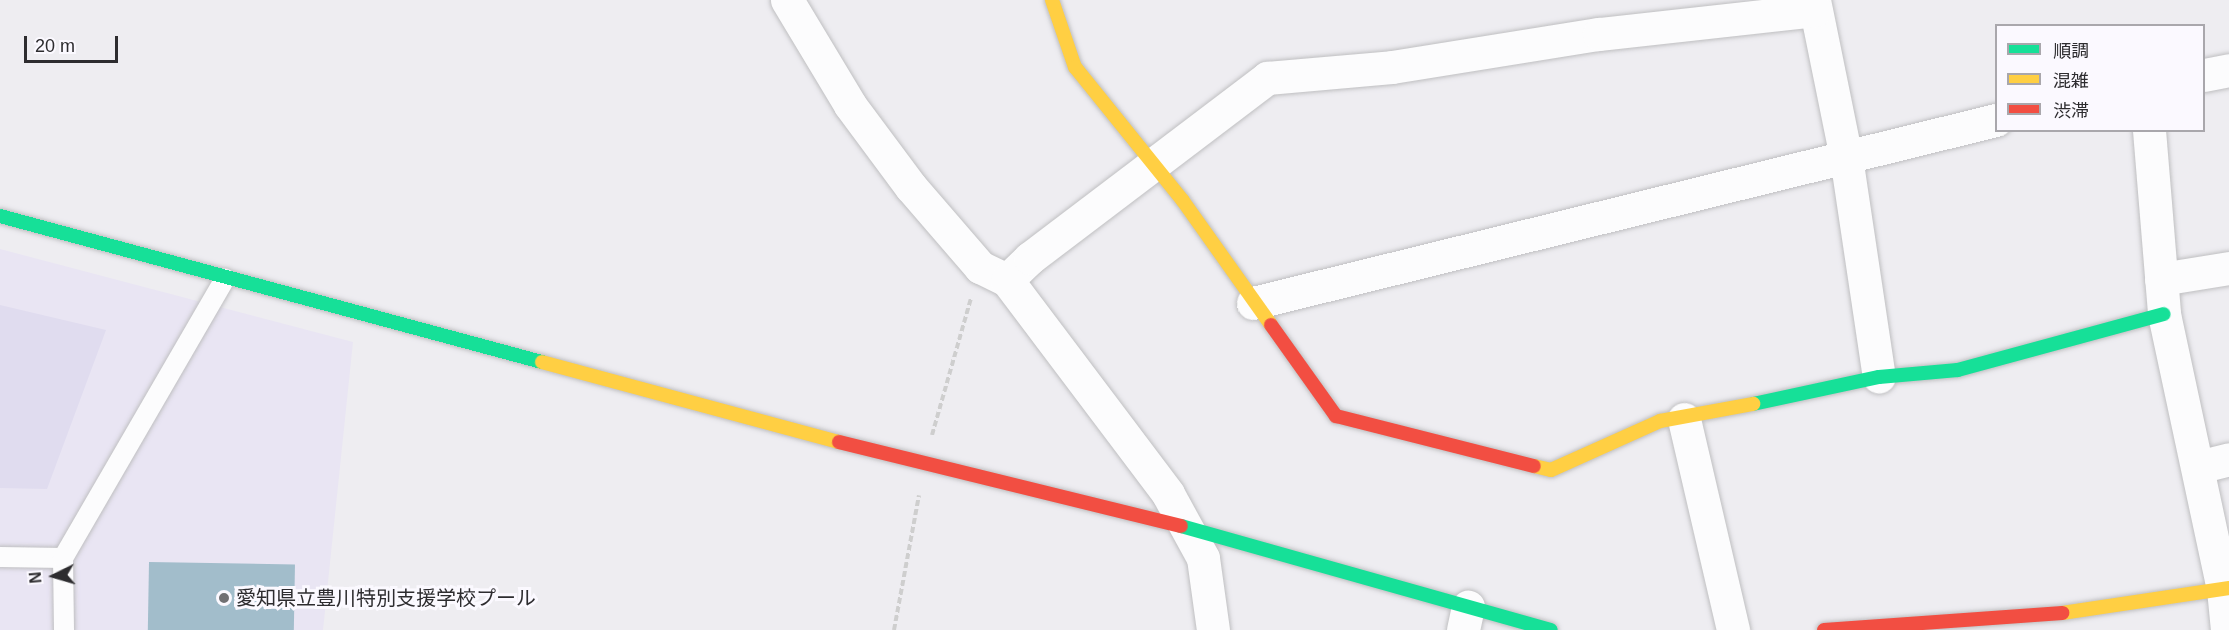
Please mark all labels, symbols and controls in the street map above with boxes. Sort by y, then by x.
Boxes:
scale bar [27,24,122,62]
legend [1995,24,2205,132]
text: 20 m [35,36,75,56]
text: 順調 [2053,41,2089,61]
text: 混雑 [2053,71,2089,91]
text: 渋滞 [2053,101,2089,121]
north arrow [24,546,84,606]
text: N [27,571,45,584]
place label: 愛知県立豊川特別支援学校プール [236,586,536,610]
marker: 愛知県立豊川特別支援学校プール [217,591,231,605]

